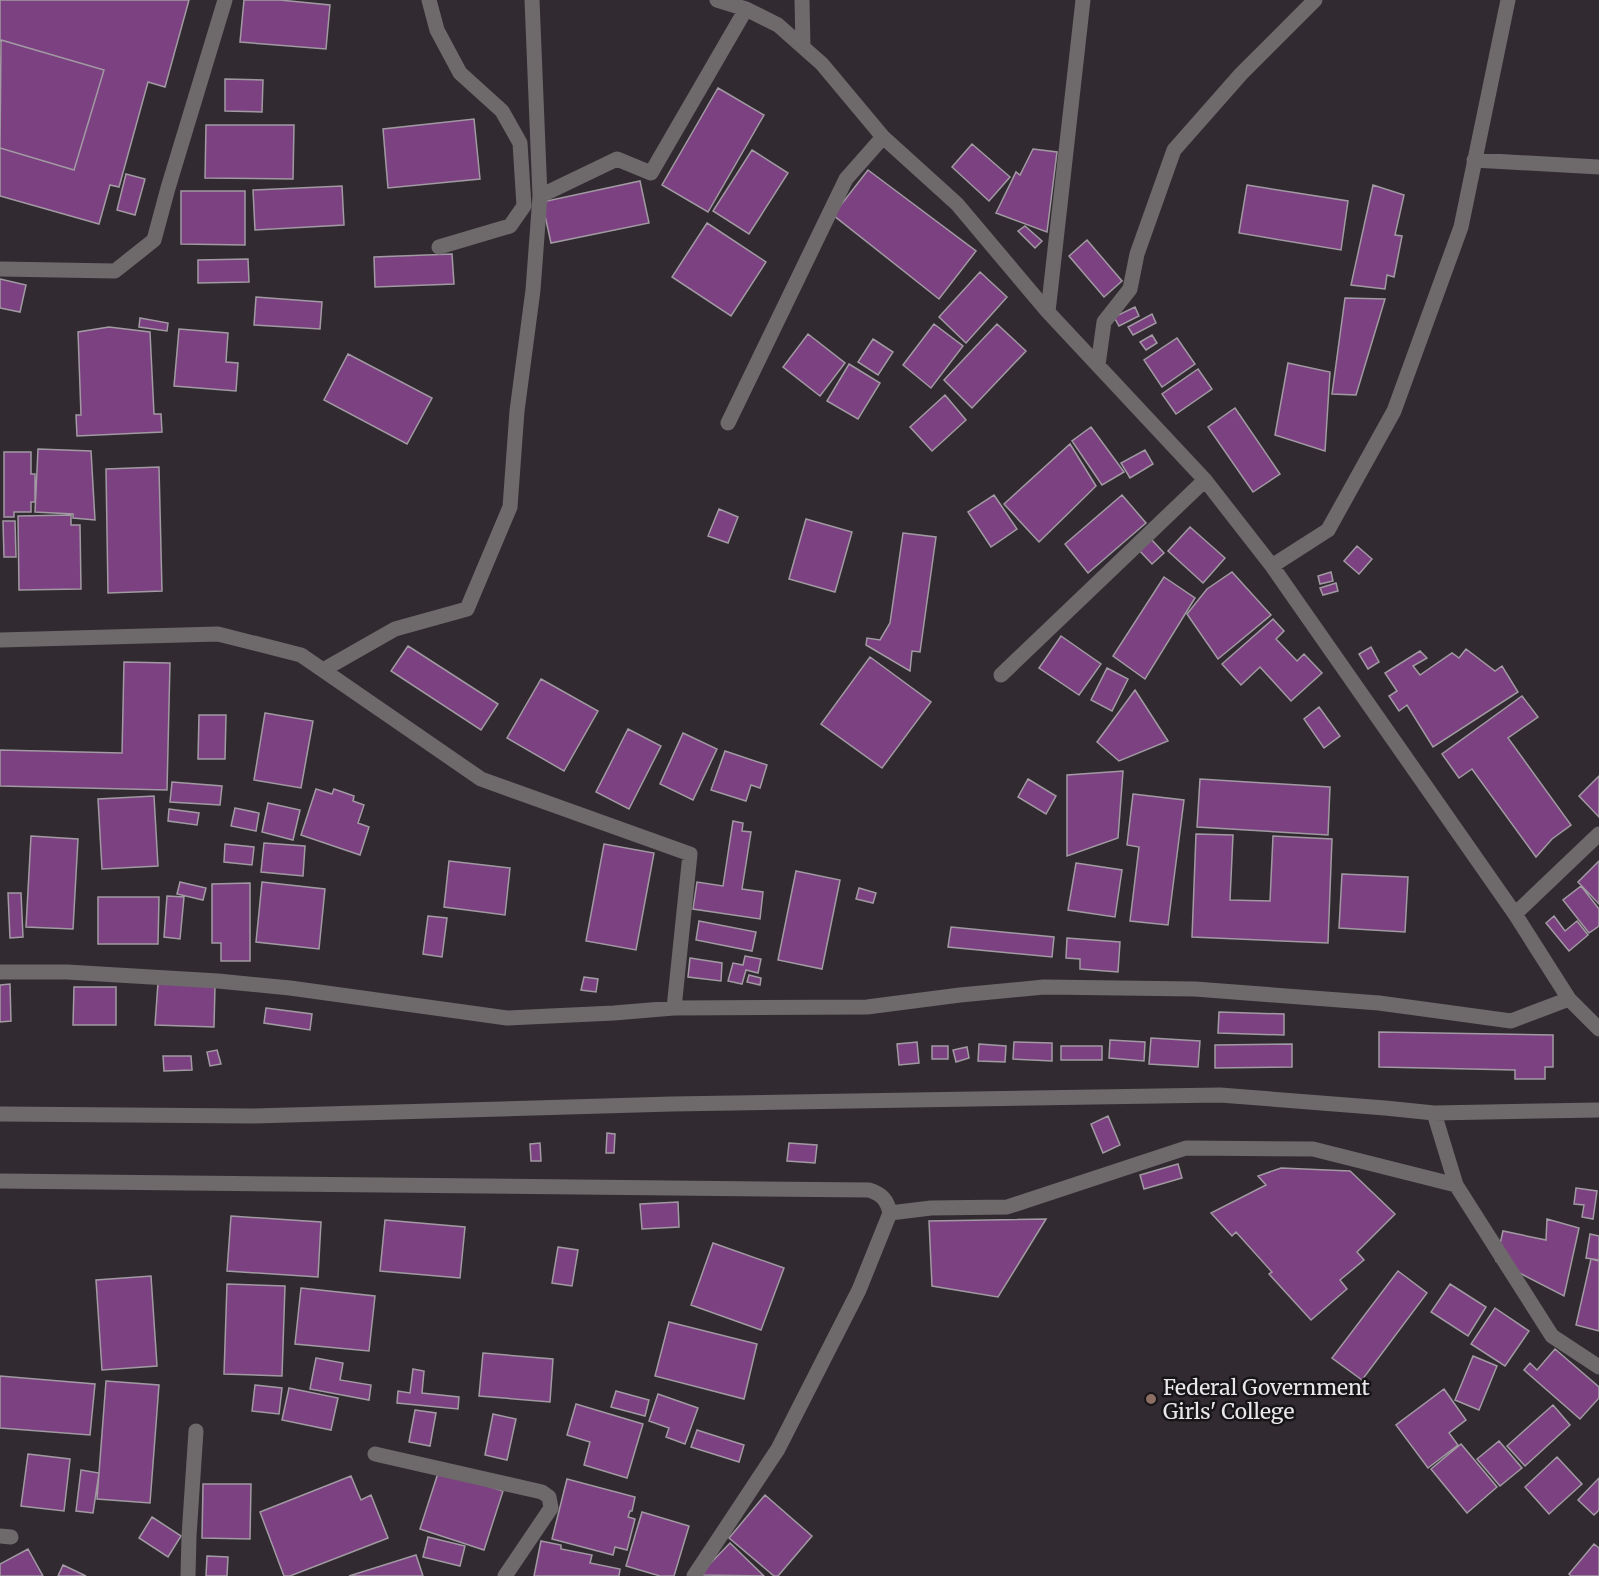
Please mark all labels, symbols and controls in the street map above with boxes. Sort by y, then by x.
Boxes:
place label: Federal Government Girls' College [1163,1374,1370,1425]
marker: Federal Government Girls' College [1144,1392,1158,1406]

